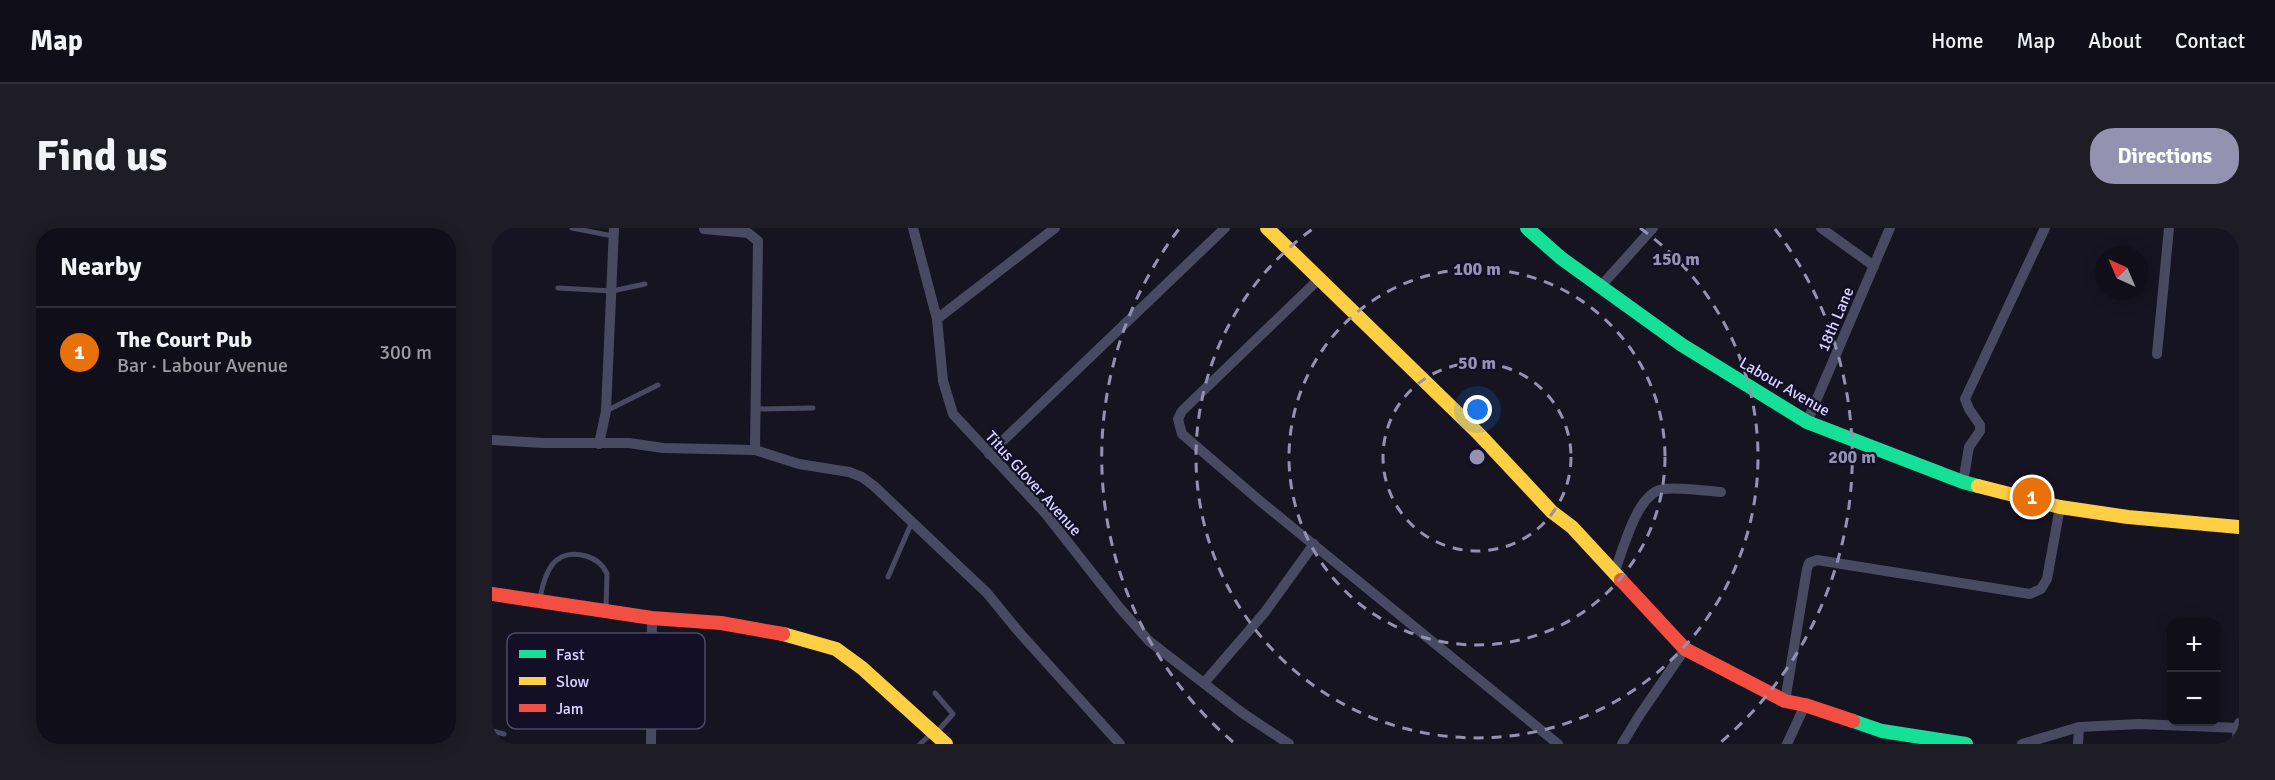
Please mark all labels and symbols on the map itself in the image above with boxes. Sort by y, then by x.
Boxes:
north arrow [2095,246,2149,300]
text: 150 m [1652,248,1700,270]
text: 100 m [1453,258,1501,280]
street label: 18th Lane [1813,284,1858,355]
text: 50 m [1458,352,1496,374]
street label: Labour Avenue [1736,353,1833,421]
your location [1463,395,1492,424]
street label: Titus Glover Avenue [981,427,1086,540]
text: 200 m [1828,446,1876,468]
centre of rings [1467,447,1487,467]
pin: 1 [2012,474,2052,520]
legend [507,633,705,729]
text: Fast [556,645,585,665]
text: Slow [556,672,590,692]
text: Jam [556,699,584,719]

